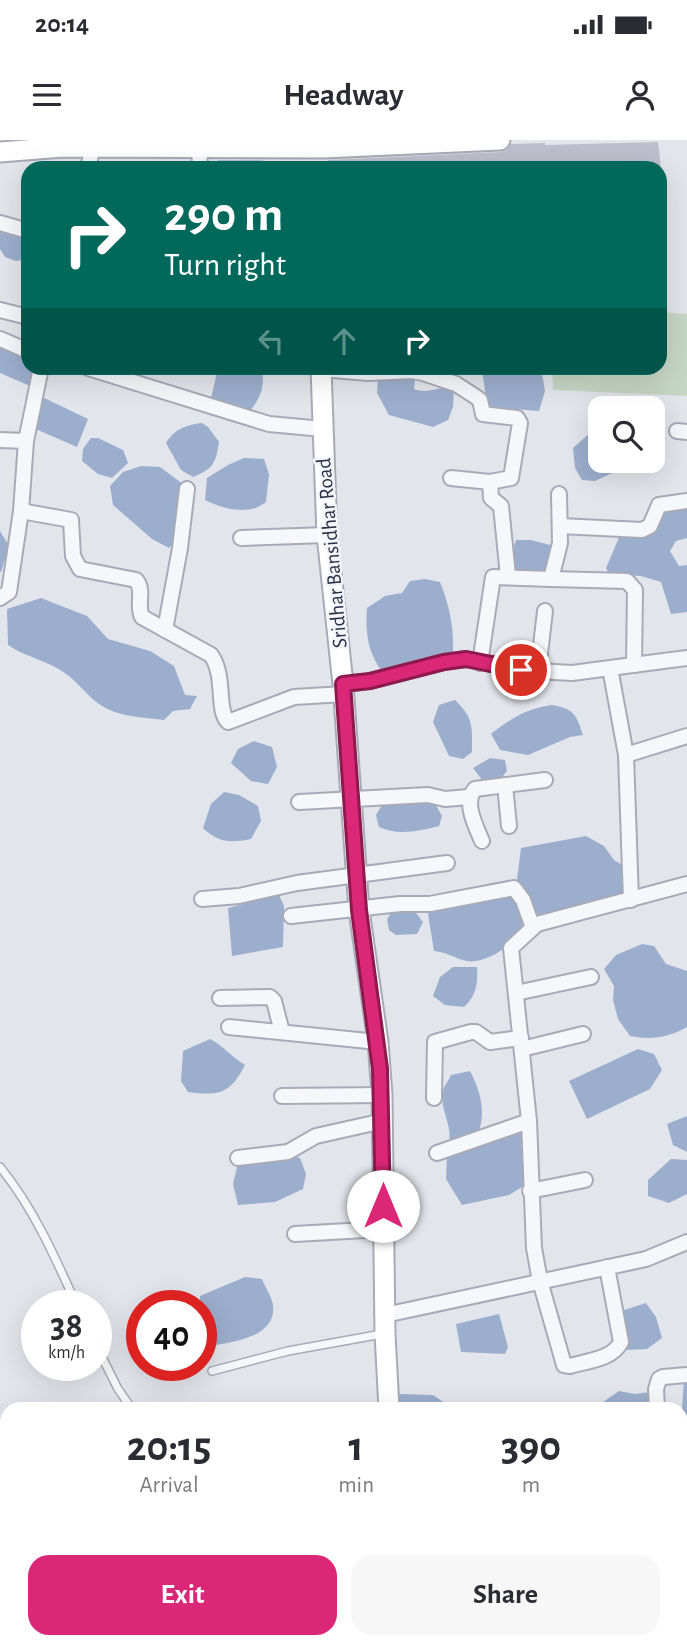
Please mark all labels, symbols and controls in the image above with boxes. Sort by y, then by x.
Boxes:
text: 20:14 [35,11,89,37]
icon: menu [28,76,66,114]
icon: person [621,76,659,114]
text: Headway [283,79,404,111]
icon: right [49,189,140,280]
text: 290 m [164,191,283,240]
text: Turn right [164,249,286,281]
icon: left [252,322,290,360]
icon: ahead [325,322,363,360]
icon: right [398,322,436,360]
map controls [588,396,665,473]
button: search [588,396,665,473]
street label: Sridhar Bansidhar Road [313,457,351,649]
pin [491,640,551,700]
icon: arrive [502,651,540,689]
position arrow [346,1169,420,1243]
speed limit sign: 40 [126,1290,217,1381]
text: 38 [50,1309,83,1344]
text: km/h [48,1344,85,1362]
text: 20:15 [127,1426,211,1468]
text: 1 [349,1426,364,1468]
text: 390 [501,1426,561,1468]
text: Arrival [140,1474,199,1497]
text: min [338,1474,374,1497]
text: m [522,1474,540,1497]
button: Exit [28,1555,337,1635]
button: Share [351,1555,660,1635]

